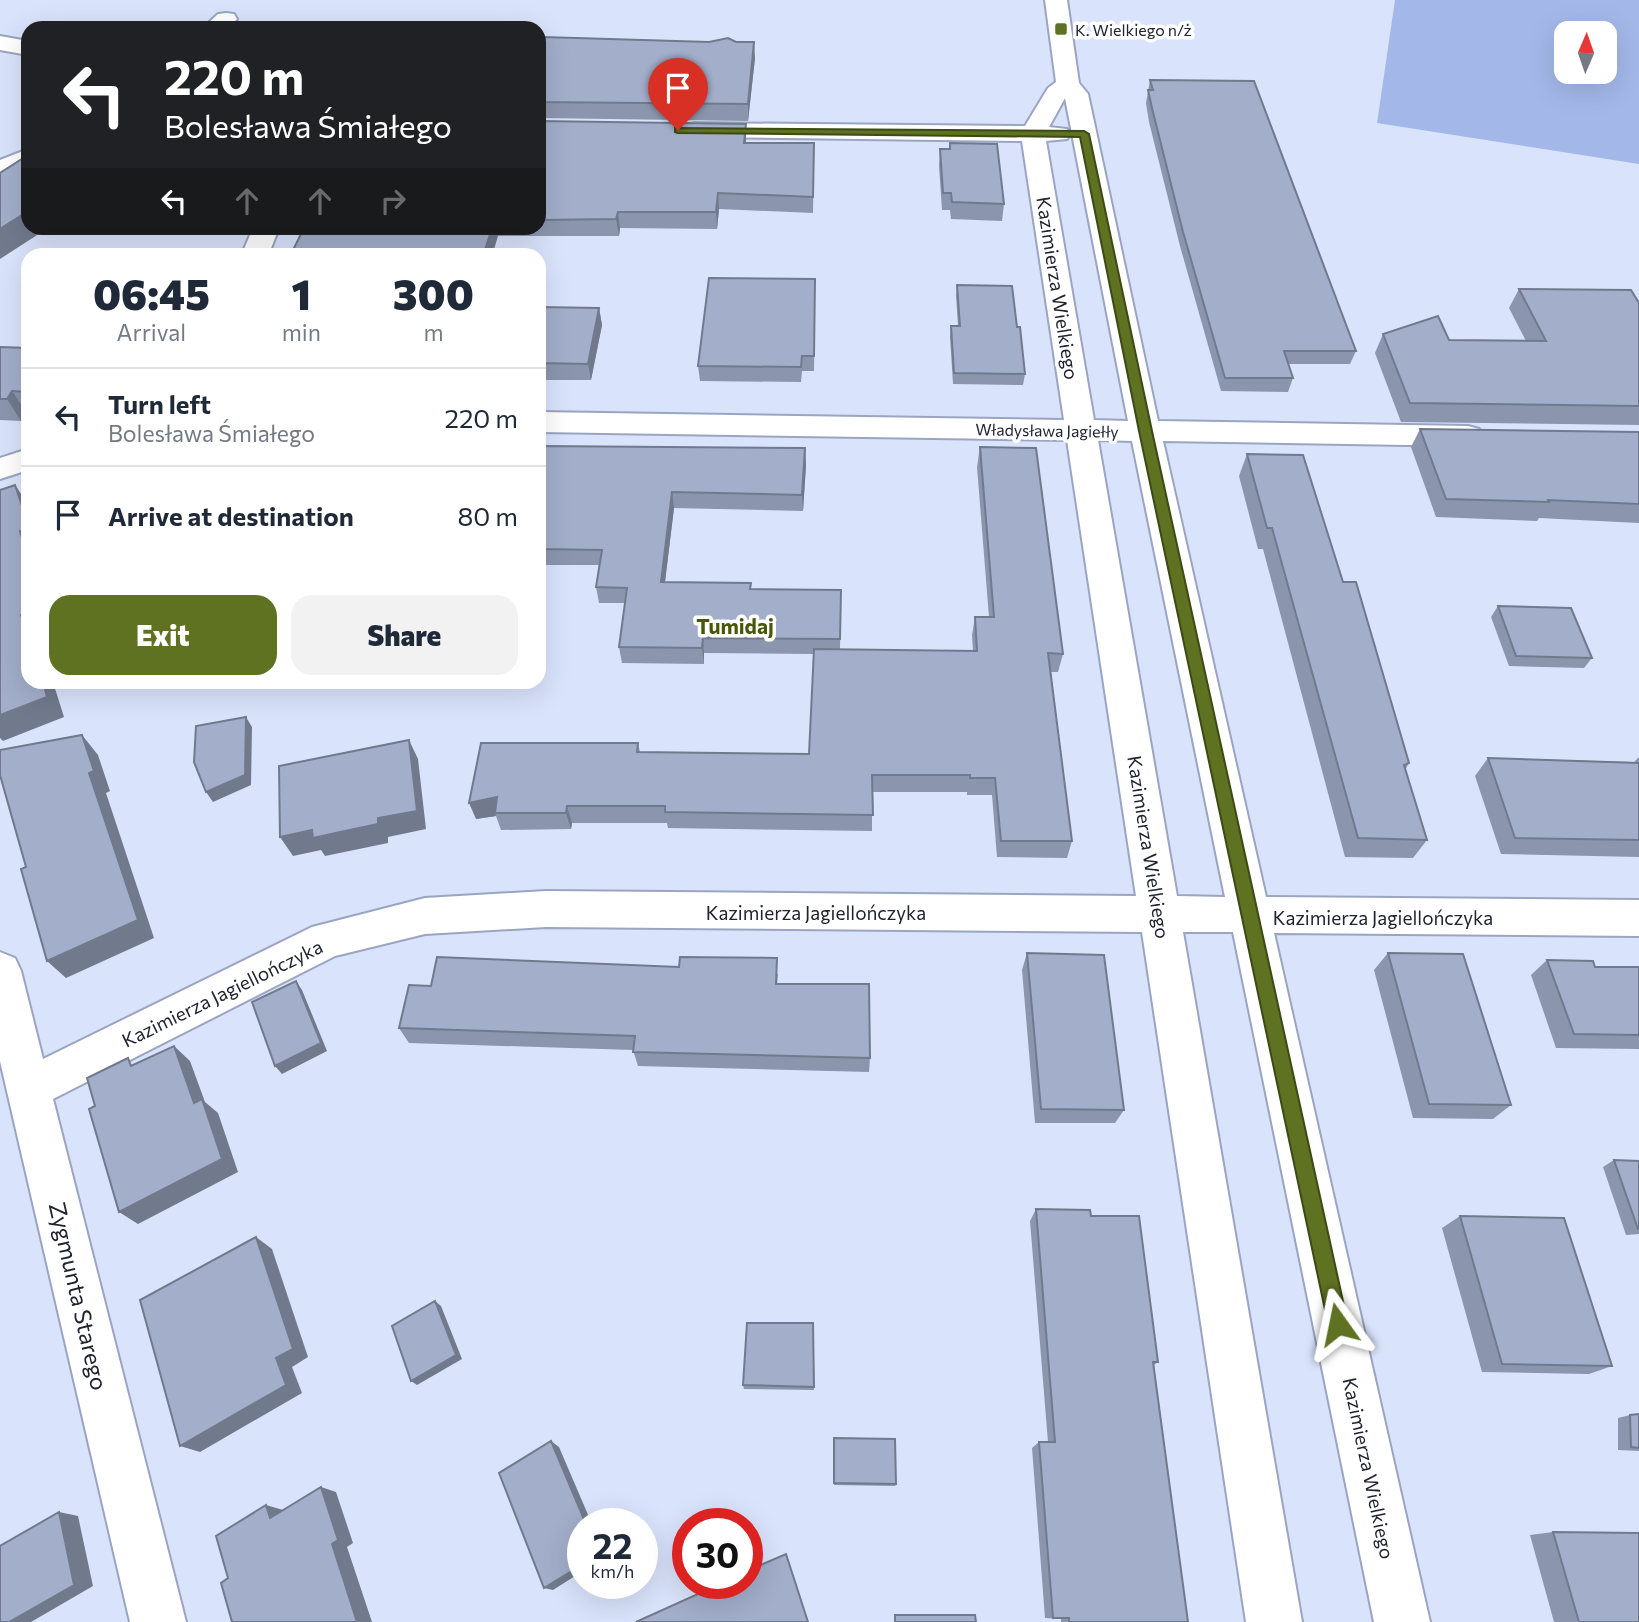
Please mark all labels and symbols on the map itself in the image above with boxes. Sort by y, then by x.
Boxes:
place label: K. Wielkiego n/ż [1075,20,1192,39]
marker: K. Wielkiego n/ż [1053,21,1069,37]
north arrow [1554,21,1617,84]
pin [648,58,708,130]
street label: Kazimierza Wielkiego [1032,195,1084,381]
street label: Władysława Jagiełły [975,419,1119,441]
district label: Tumidaj [696,613,774,638]
street label: Kazimierza Wielkiego [1123,754,1175,940]
street label: Kazimierza Jagiellończyka [706,901,926,924]
street label: Kazimierza Jagiellończyka [1273,906,1493,929]
street label: Kazimierza Jagiellończyka [118,934,326,1052]
street label: Zygmunta Starego [44,1199,114,1393]
position arrow [1301,1287,1375,1361]
street label: Kazimierza Wielkiego [1339,1375,1399,1561]
speed limit sign: 30 [672,1508,763,1599]

